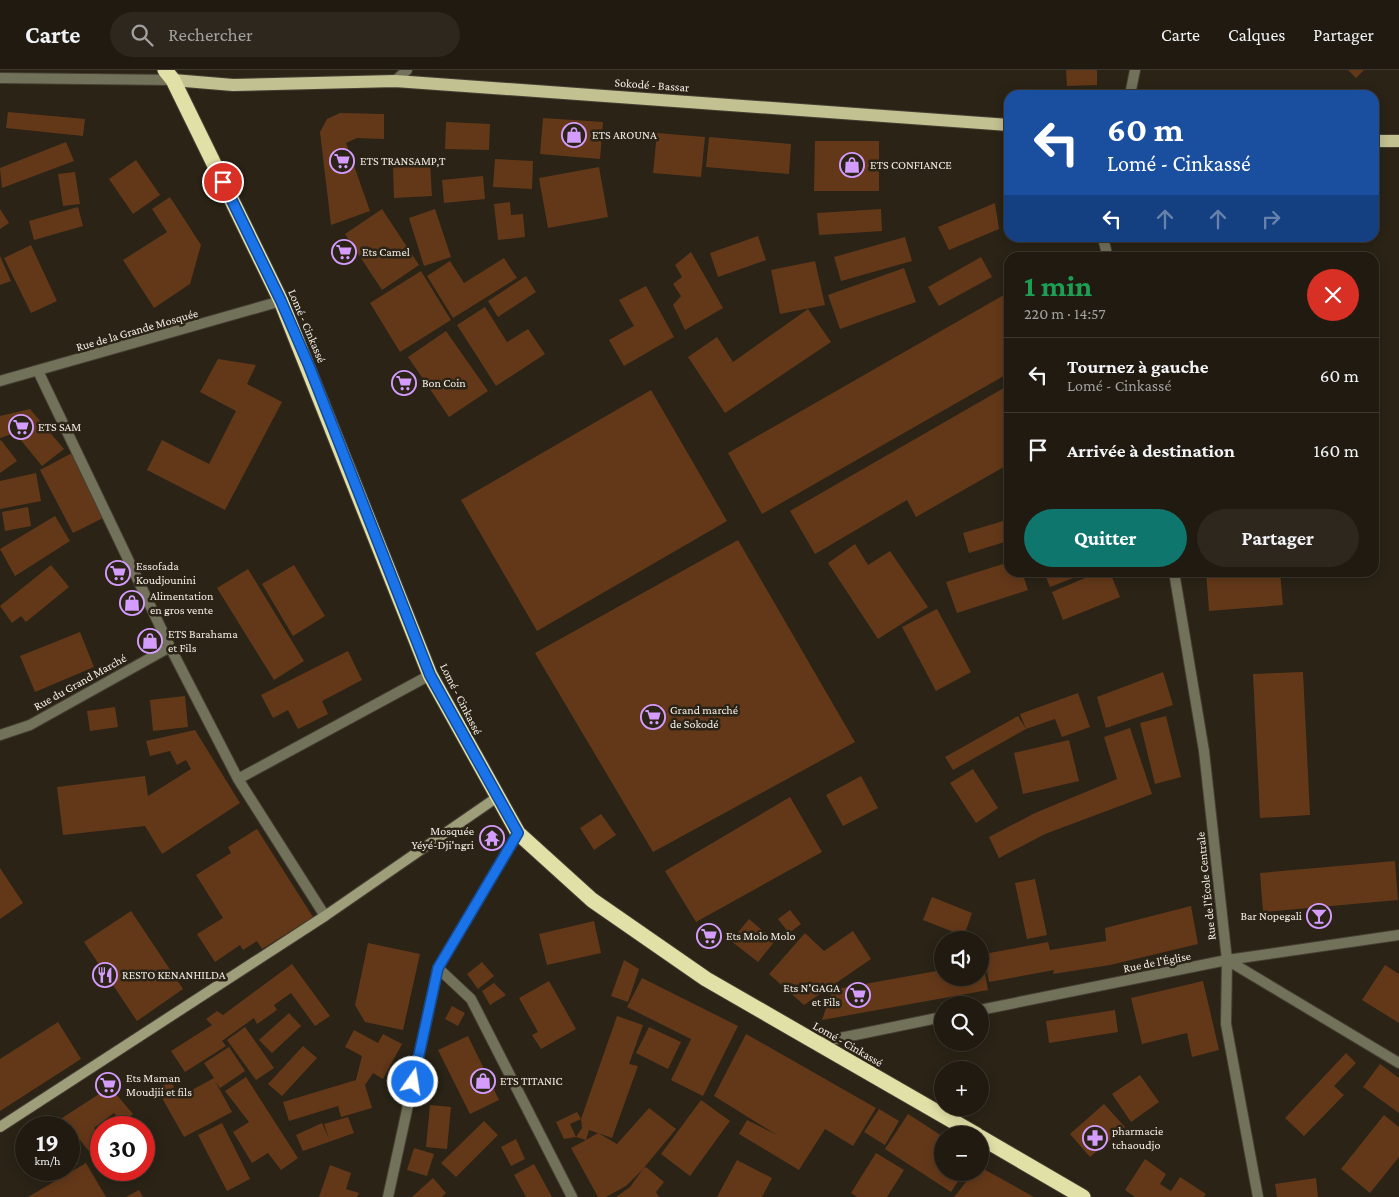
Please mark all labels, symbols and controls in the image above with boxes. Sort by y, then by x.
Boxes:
search box [110,12,460,57]
text: Carte [25,21,80,48]
icon: search [128,21,156,49]
text: Rechercher [168,24,253,45]
text: Carte [1161,25,1200,45]
text: Calques [1228,25,1285,45]
text: Partager [1313,25,1374,45]
street label: Sokodé - Bassar [614,75,691,95]
icon: left [1024,110,1089,175]
text: 60 m [1107,110,1184,149]
shop icon: ETS AROUNA [561,122,587,148]
place label: ETS AROUNA [592,128,657,142]
supermarket icon: ETS TRANSAMP,T [329,148,355,174]
text: Lomé - Cinkassé [1107,151,1251,176]
shop icon: ETS CONFIANCE [839,152,865,178]
place label: ETS TRANSAMP,T [360,154,446,168]
place label: ETS CONFIANCE [870,158,952,172]
pin [202,161,244,203]
icon: arrive [209,168,237,196]
icon: left [1098,205,1126,233]
icon: ahead [1151,205,1179,233]
icon: ahead [1204,205,1232,233]
icon: right [1257,205,1285,233]
supermarket icon: Ets Camel [331,239,357,265]
place label: Ets Camel [362,245,410,259]
text: 1 min [1024,269,1092,302]
button: close [1307,269,1359,321]
street label: Lomé - Cinkassé [285,287,329,365]
text: 220 m · 14:57 [1024,305,1106,322]
street label: Rue de la Grande Mosquée [74,306,200,354]
text: Tournez à gauche [1067,356,1209,377]
icon: left [1024,361,1052,389]
text: 60 m [1320,365,1359,386]
supermarket icon: Bon Coin [391,370,417,396]
place label: Bon Coin [422,376,466,390]
text: Lomé - Cinkassé [1067,377,1171,394]
supermarket icon: ETS SAM [8,414,34,440]
place label: ETS SAM [38,420,81,434]
icon: arrive [1024,436,1052,464]
text: Arrivée à destination [1067,440,1235,461]
text: 160 m [1313,440,1359,461]
button: Quitter [1024,509,1187,567]
button: Partager [1197,509,1359,567]
place label: Essofada Koudjounini [136,559,196,587]
supermarket icon: Essofada Koudjounini [105,560,131,586]
place label: Alimentation en gros vente [150,589,214,617]
shop icon: Alimentation en gros vente [119,590,145,616]
place label: ETS Barahama et Fils [168,627,238,655]
shop icon: ETS Barahama et Fils [137,628,163,654]
street label: Rue du Grand Marché [31,651,129,713]
street label: Lomé - Cinkassé [437,661,485,737]
place label: Grand marché de Sokodé [670,703,738,731]
supermarket icon: Grand marché de Sokodé [640,704,666,730]
place label: Mosquée Yéyé-Dji'ngri [412,824,474,852]
temple icon: Mosquée Yéyé-Dji'ngri [479,825,505,851]
street label: Rue de l'École Centrale [1193,831,1219,941]
bar icon: Bar Nopegali [1306,903,1332,929]
place label: Bar Nopegali [1240,909,1302,923]
supermarket icon: Ets Molo Molo [696,923,722,949]
place label: Ets Molo Molo [726,929,796,943]
map controls [934,931,989,1181]
button: sound [934,931,989,986]
street label: Rue de l'Église [1122,949,1192,975]
restaurant icon: RESTO KENANHILDA [92,962,118,988]
place label: RESTO KENANHILDA [122,968,226,982]
place label: Ets N'GAGA et Fils [783,981,840,1009]
supermarket icon: Ets N'GAGA et Fils [845,982,871,1008]
button: search [934,996,989,1051]
street label: Lomé - Cinkassé [811,1018,885,1070]
position arrow [386,1055,438,1107]
button: + [934,1061,989,1116]
shop icon: ETS TITANIC [470,1068,496,1094]
place label: Ets Maman Moudjii et fils [126,1071,192,1099]
supermarket icon: Ets Maman Moudjii et fils [95,1072,121,1098]
place label: ETS TITANIC [500,1074,563,1088]
speed limit sign: 30 [90,1116,155,1181]
place label: pharmacie tchaoudjo [1112,1124,1163,1152]
pharmacy icon: pharmacie tchaoudjo [1082,1125,1108,1151]
button: − [934,1126,989,1181]
text: 19 [36,1129,59,1156]
text: km/h [35,1154,60,1168]

